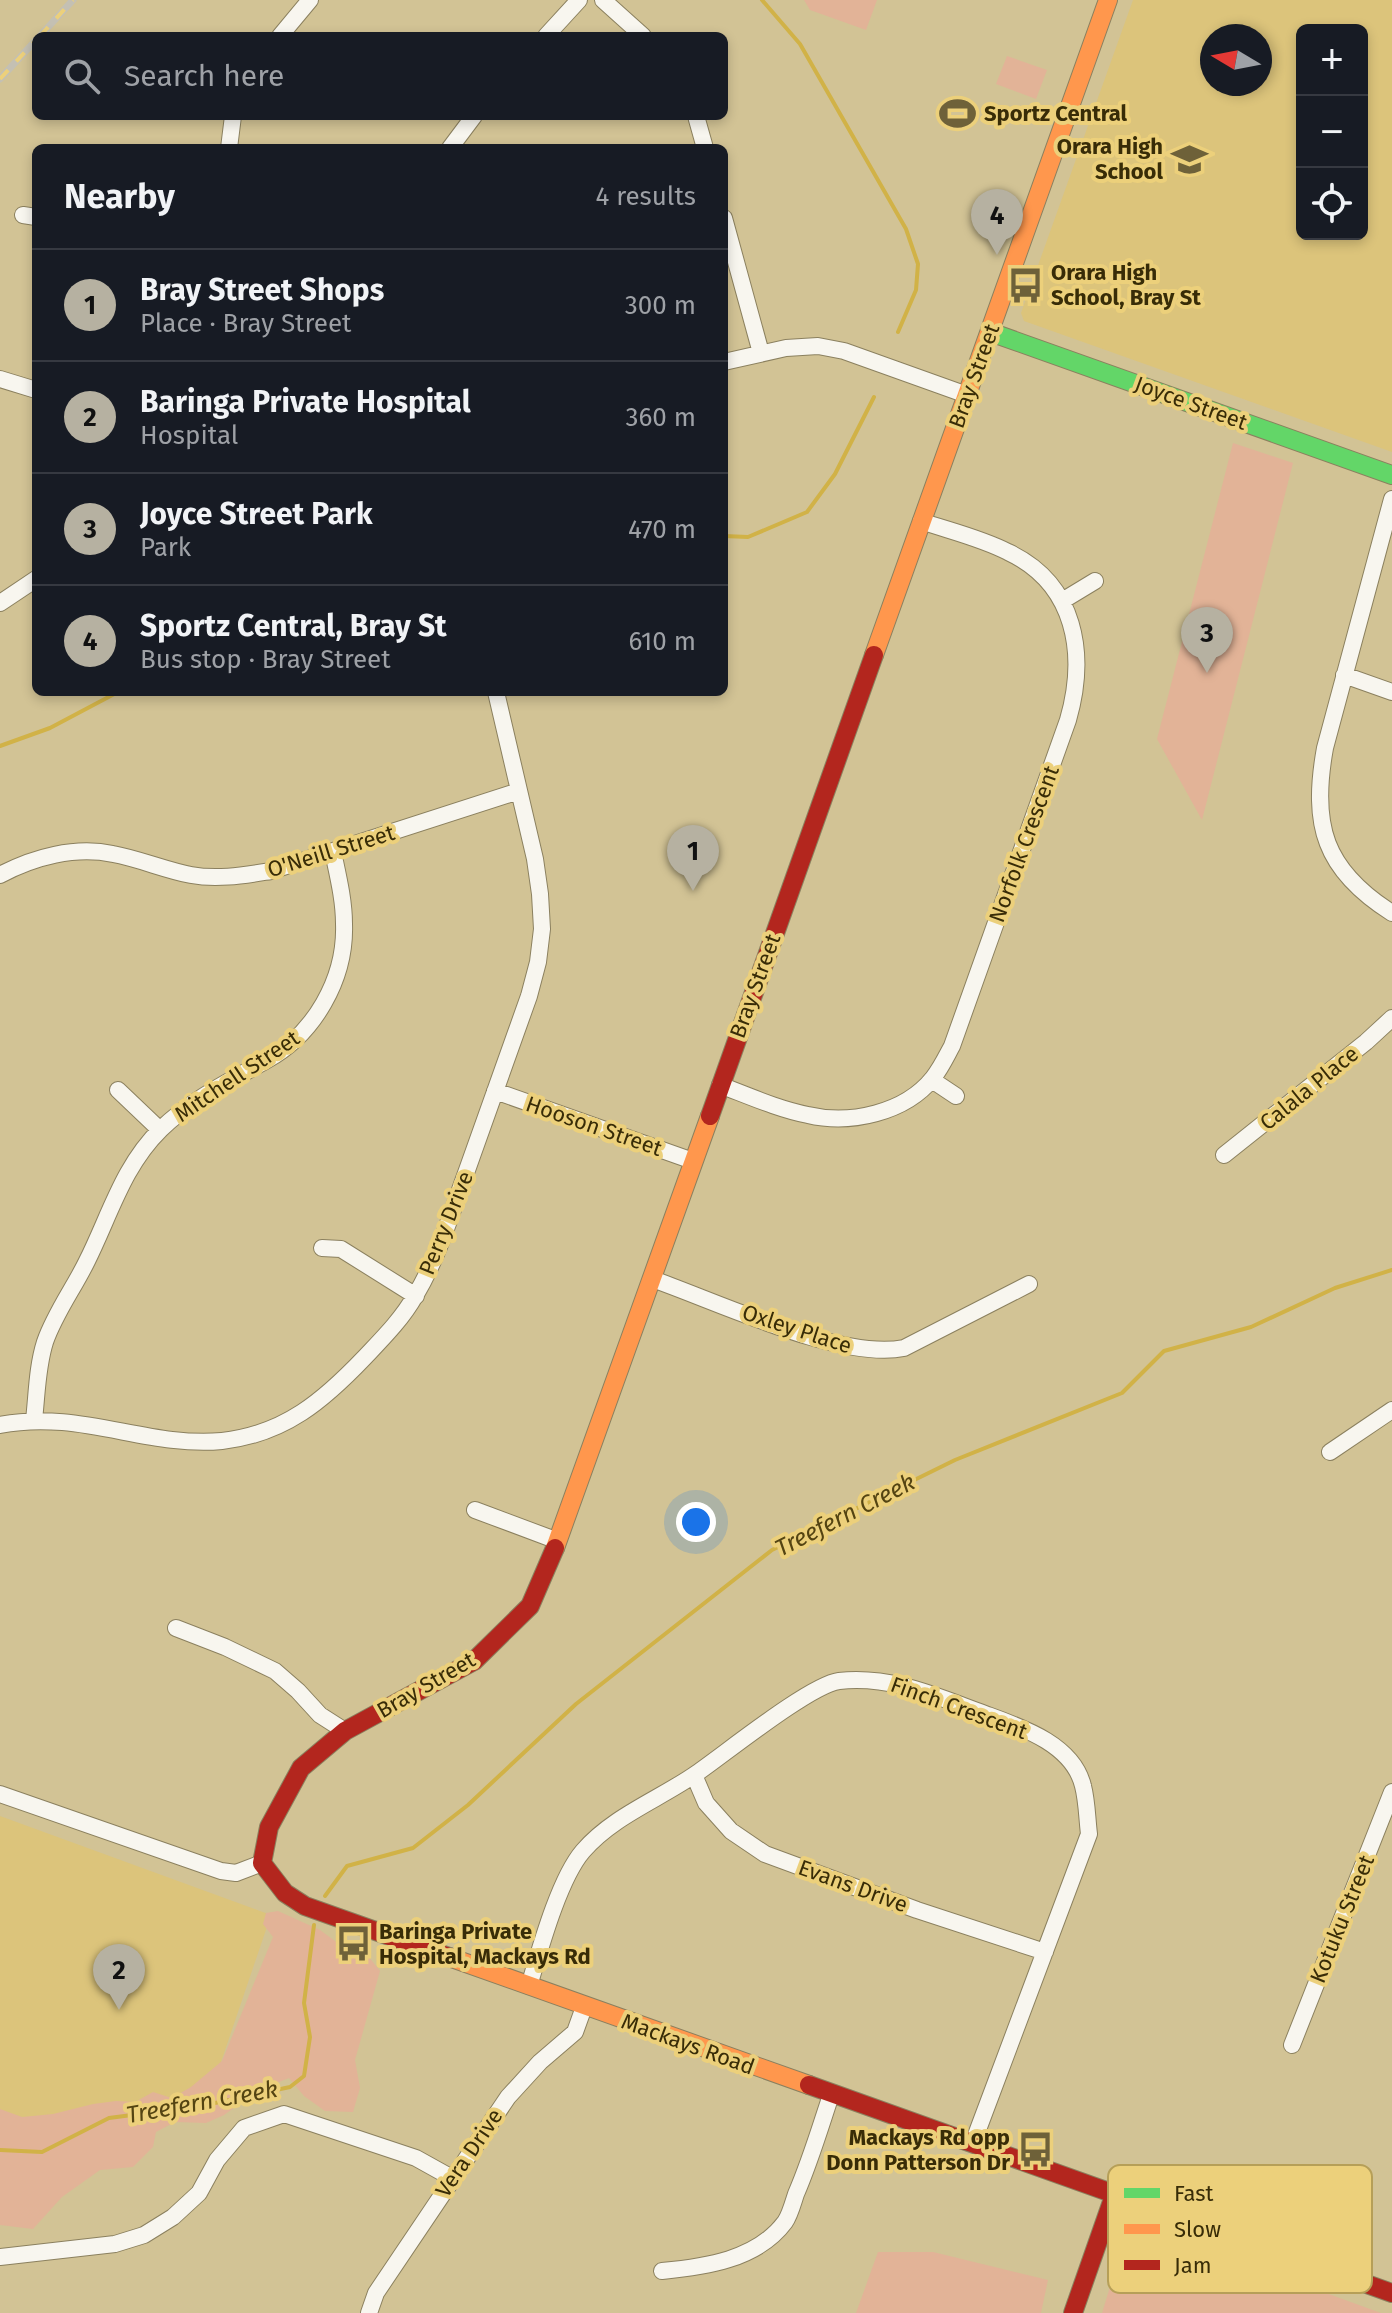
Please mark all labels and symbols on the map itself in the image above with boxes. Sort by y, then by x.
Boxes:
north arrow [1200,24,1272,96]
sports icon: Sportz Central [939,94,977,132]
place label: Sportz Central [984,100,1128,127]
place label: Orara High School [1057,133,1163,185]
school or university icon: Orara High School [1170,140,1208,178]
pin: 4 [971,189,1023,255]
place label: Orara High School, Bray St [1051,259,1201,311]
bus stop icon: Orara High School, Bray St [1006,266,1044,304]
street label: Bray Street [943,320,1005,432]
street label: Joyce Street [1131,370,1251,436]
pin: 3 [1181,607,1233,673]
street label: Norfolk Crescent [983,762,1065,926]
street label: O'Neill Street [264,819,398,883]
pin: 1 [667,825,719,891]
street label: Bray Street [724,930,786,1042]
street label: Mitchell Street [169,1024,305,1128]
street label: Calala Place [1254,1040,1364,1136]
street label: Hooson Street [522,1090,666,1162]
street label: Perry Drive [413,1167,479,1279]
street label: Oxley Place [739,1299,855,1359]
water label: Treefern Creek [770,1468,920,1562]
your location [676,1502,716,1542]
street label: Bray Street [372,1646,480,1724]
street label: Finch Crescent [887,1671,1031,1745]
street label: Kotuku Street [1304,1851,1380,1987]
street label: Evans Drive [795,1854,911,1918]
place label: Baringa Private Hospital, Mackays Rd [379,1918,591,1970]
bus stop icon: Baringa Private Hospital, Mackays Rd [334,1925,372,1963]
pin: 2 [93,1944,145,2010]
street label: Mackays Road [618,2007,758,2081]
water label: Treefern Creek [124,2075,280,2129]
street label: Vera Drive [430,2104,508,2202]
place label: Mackays Rd opp Donn Patterson Dr [826,2124,1010,2176]
bus stop icon: Mackays Rd opp Donn Patterson Dr [1017,2131,1055,2169]
legend [1108,2165,1372,2293]
text: Fast [1174,2180,1214,2207]
text: Slow [1174,2216,1221,2243]
text: Jam [1174,2252,1212,2279]

